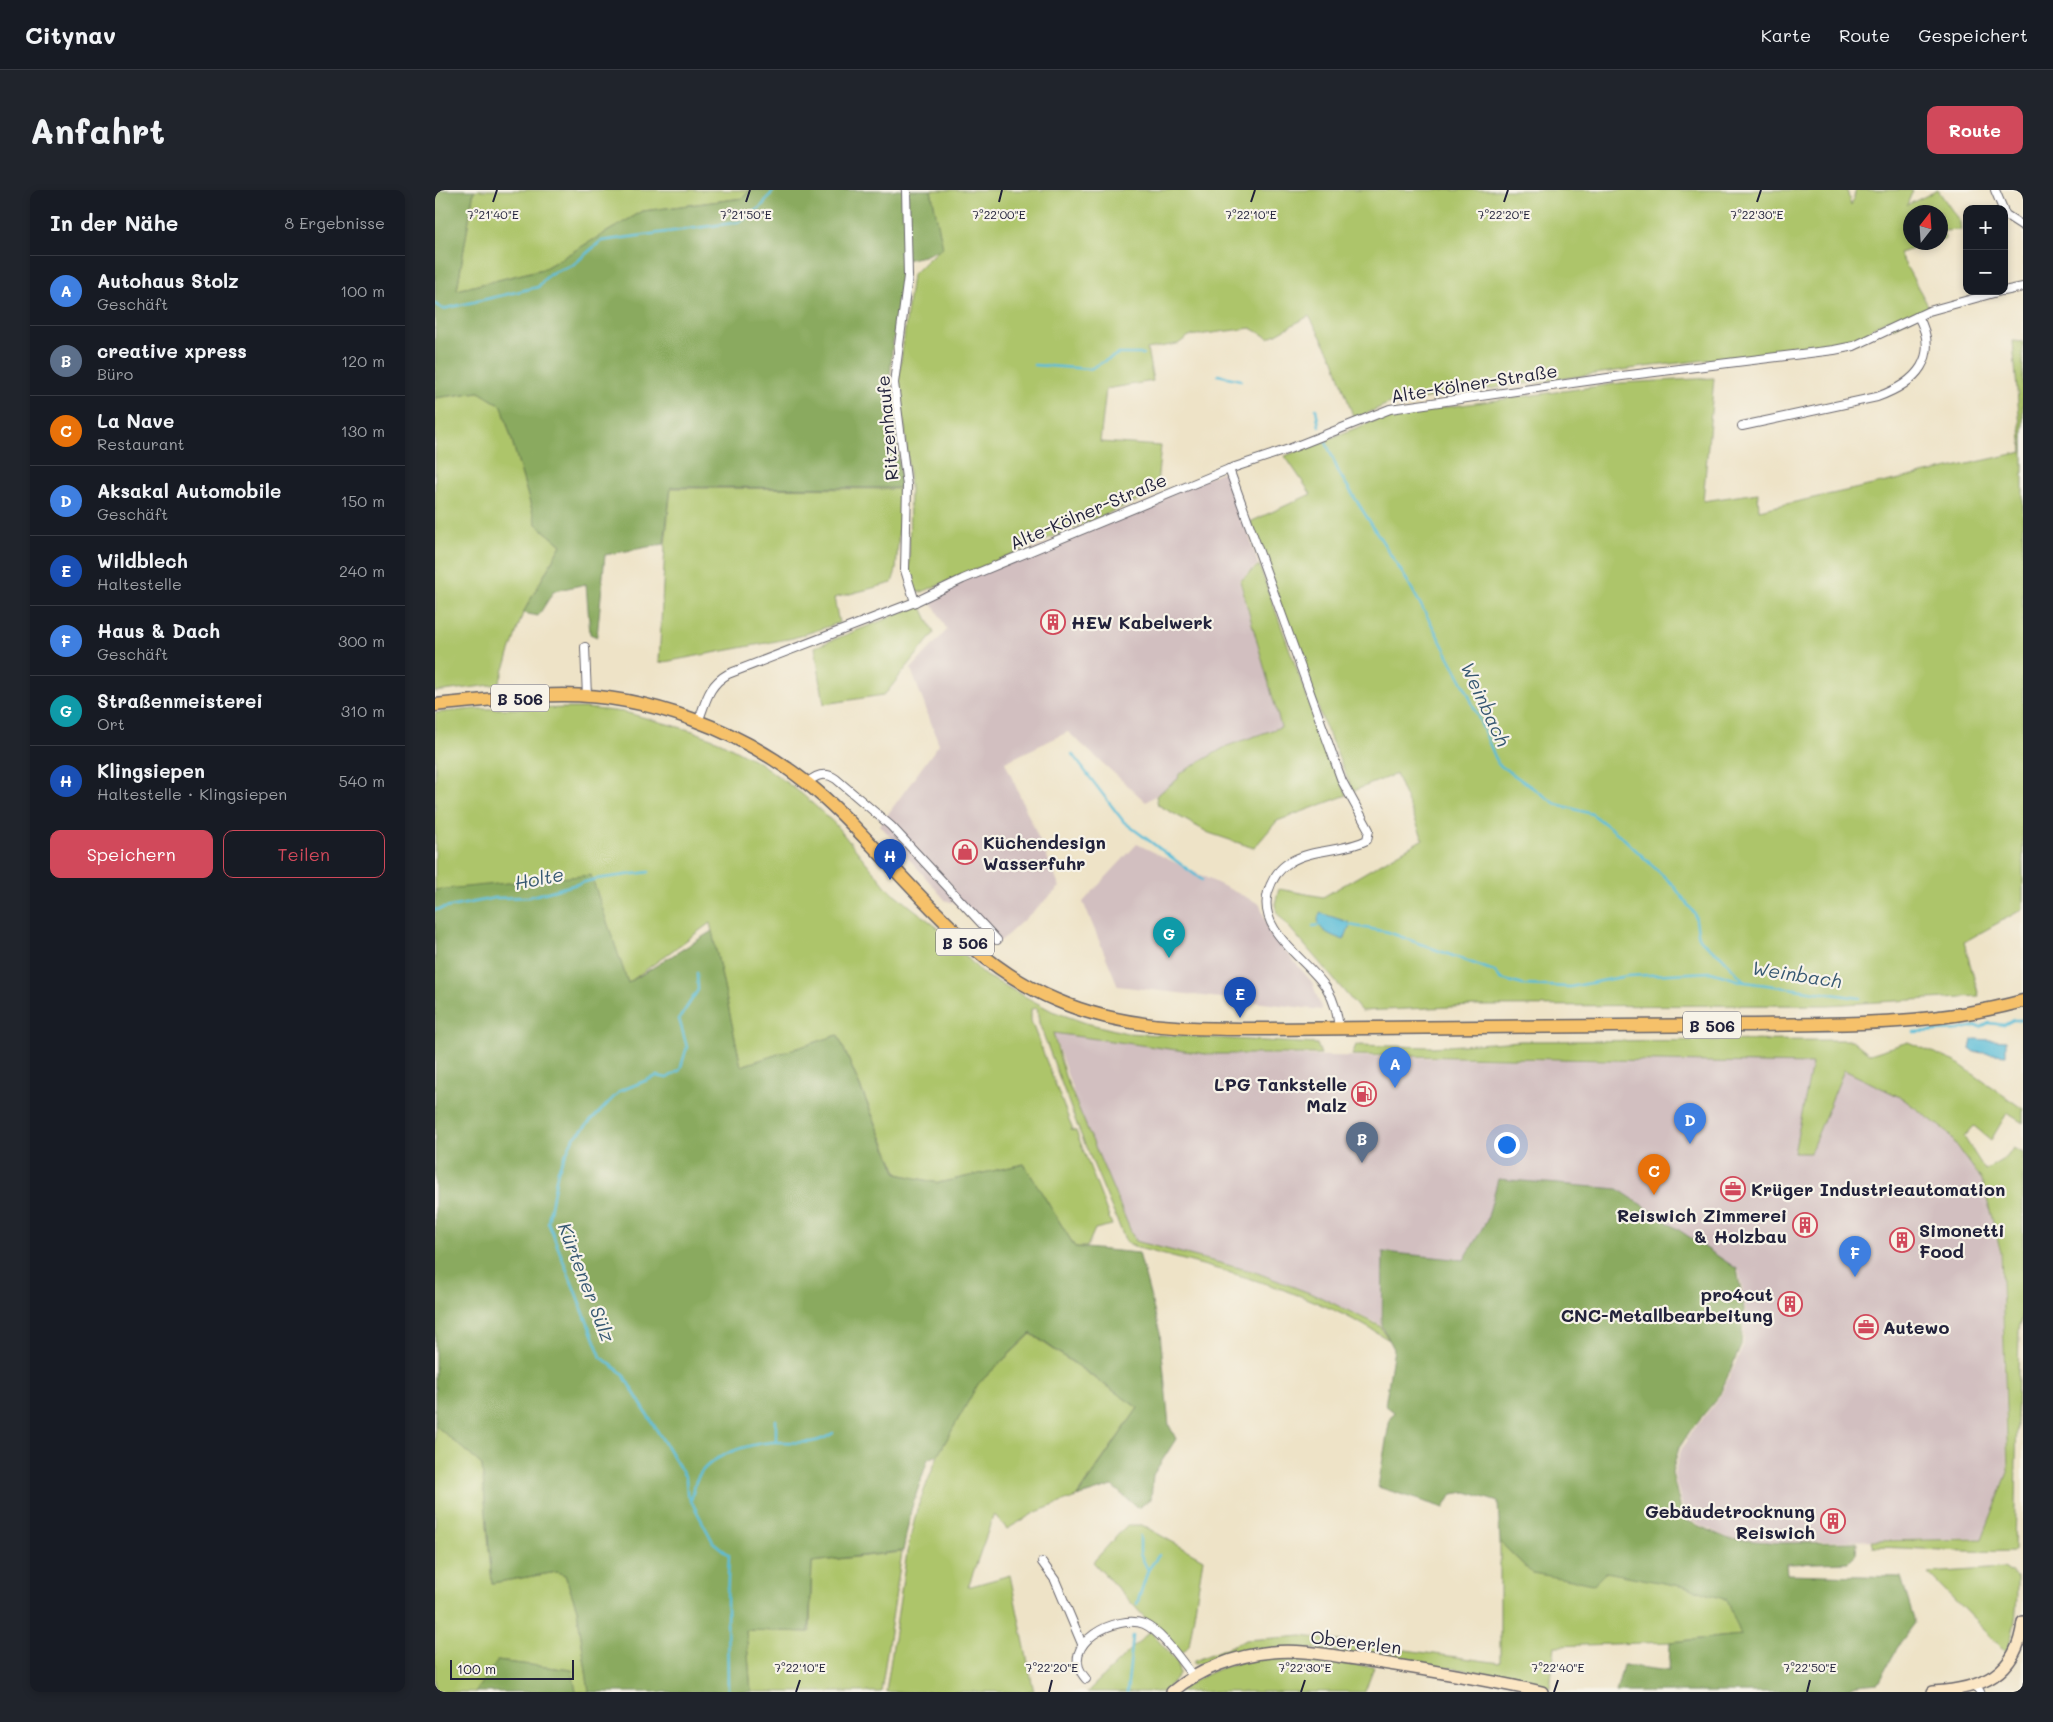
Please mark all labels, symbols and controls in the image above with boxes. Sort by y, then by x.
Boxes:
text: Citynav [25,19,116,50]
text: Karte [1761,23,1811,47]
text: Route [1839,23,1890,47]
text: Gespeichert [1918,23,2028,47]
button: Route [1927,106,2023,154]
text: Anfahrt [30,107,165,153]
north arrow [1903,205,1948,250]
map controls [1963,205,2008,295]
button: + [1963,205,2008,250]
text: 7°21'40"E [467,206,519,222]
text: 7°21'50"E [720,206,772,222]
text: 7°22'00"E [972,206,1026,222]
text: 7°22'10"E [1225,206,1277,222]
text: 7°22'20"E [1478,206,1530,222]
text: 7°22'30"E [1731,206,1784,222]
text: In der Nähe [50,209,178,236]
text: 8 Ergebnisse [284,212,385,233]
button: − [1963,250,2008,295]
text: Autohaus Stolz [97,268,239,293]
text: A [60,280,72,301]
text: 100 m [340,280,385,301]
text: Geschäft [97,293,168,314]
text: creative xpress [97,338,247,363]
text: B [61,350,71,371]
text: 120 m [341,350,385,371]
street label: Alte-Kölner-Straße [1389,358,1559,408]
text: Büro [97,363,133,384]
street label: Ritzenhaufe [870,374,904,482]
text: La Nave [97,408,174,433]
text: C [60,420,72,441]
text: 130 m [341,420,385,441]
text: Restaurant [97,433,185,454]
street label: Alte-Kölner-Straße [1006,467,1170,555]
text: Aksakal Automobile [97,478,281,503]
text: D [60,490,72,511]
text: 150 m [341,490,385,511]
text: Geschäft [97,503,168,524]
text: Wildblech [97,548,188,573]
text: E [61,560,71,581]
text: 240 m [339,560,385,581]
text: Haltestelle [97,573,182,594]
building icon: HEW Kabelwerk [1040,609,1066,635]
place label: HEW Kabelwerk [1071,610,1212,634]
text: Haus & Dach [97,618,220,643]
text: F [61,630,71,651]
text: 300 m [338,630,385,651]
text: Geschäft [97,643,168,664]
water label: Weinbach [1456,658,1516,750]
road number: B 506 [491,684,549,712]
text: Straßenmeisterei [97,688,263,713]
text: G [60,700,72,721]
text: 310 m [341,700,385,721]
text: Ort [97,713,125,734]
text: Klingsiepen [97,758,205,783]
text: H [60,770,72,791]
text: 540 m [339,770,385,791]
text: Haltestelle · Klingsiepen [97,783,287,804]
button: Speichern [50,830,213,878]
button: Teilen [223,830,385,878]
place label: Küchendesign Wasserfuhr [983,830,1106,875]
pin: H [874,839,906,880]
shop icon: Küchendesign Wasserfuhr [952,839,978,865]
water label: Holte [512,861,566,895]
pin: G [1153,917,1185,958]
road number: B 506 [936,929,994,956]
water label: Weinbach [1750,955,1844,993]
pin: E [1224,977,1256,1018]
road number: B 506 [1683,1012,1741,1038]
pin: A [1379,1047,1411,1088]
place label: LPG Tankstelle Malz [1214,1072,1347,1117]
fuel station icon: LPG Tankstelle Malz [1351,1081,1377,1107]
pin: D [1674,1103,1706,1144]
pin: B [1346,1122,1378,1163]
your location [1494,1132,1520,1158]
pin: C [1638,1154,1670,1195]
office icon: Krüger Industrieautomation [1720,1176,1746,1202]
place label: Krüger Industrieautomation [1751,1177,2005,1201]
place label: Reiswich Zimmerei & Holzbau [1617,1203,1787,1248]
building icon: Reiswich Zimmerei & Holzbau [1792,1212,1818,1238]
place label: Simonetti Food [1919,1218,2005,1263]
water label: Kürtener Sülz [553,1219,621,1346]
building icon: Simonetti Food [1889,1227,1915,1253]
pin: F [1839,1236,1871,1277]
place label: pro4cut CNC-Metallbearbeitung [1561,1282,1773,1327]
building icon: pro4cut CNC-Metallbearbeitung [1777,1291,1803,1317]
office icon: Autewo [1853,1314,1879,1340]
place label: Autewo [1883,1315,1949,1339]
place label: Gebäudetrocknung Reiswich [1645,1499,1815,1544]
building icon: Gebäudetrocknung Reiswich [1820,1508,1846,1534]
street label: Obererlen [1309,1625,1403,1659]
scale bar [450,1657,574,1680]
text: 100 m [457,1659,496,1678]
text: 7°22'10"E [774,1659,826,1675]
text: 7°22'20"E [1026,1659,1078,1675]
text: 7°22'30"E [1279,1659,1332,1675]
text: 7°22'40"E [1532,1659,1585,1675]
text: 7°22'50"E [1784,1659,1837,1675]

